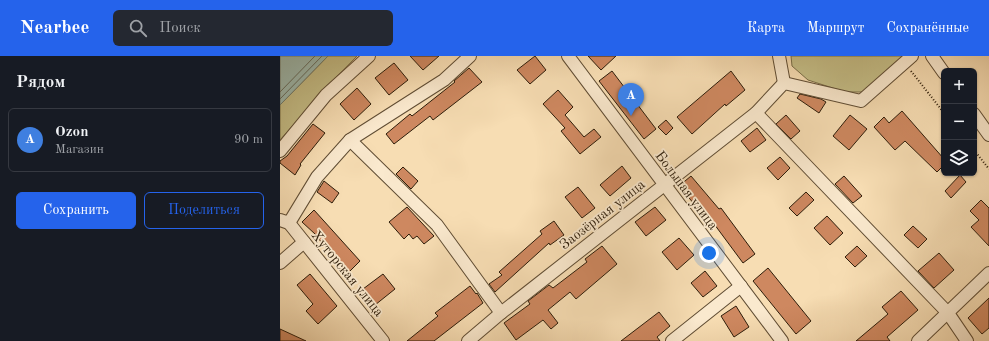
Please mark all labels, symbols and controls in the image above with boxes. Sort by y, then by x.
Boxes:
search box [113,10,393,46]
icon: search [127,17,149,39]
text: Nearbee [20,19,89,38]
text: Поиск [159,21,201,36]
text: Карта [747,21,785,35]
text: Маршрут [807,21,864,35]
text: Сохранённые [886,21,969,35]
map controls [941,68,977,176]
button: + [941,68,977,104]
text: Рядом [16,74,65,91]
pin: A [618,83,644,116]
button: − [941,104,977,140]
text: Ozon [55,125,88,140]
text: A [25,133,35,146]
text: 90 m [234,133,263,146]
button: layers [941,140,977,176]
text: Магазин [55,143,104,156]
street label: Большая улица [652,149,720,233]
street label: Заозёрная улица [557,177,648,252]
button: Сохранить [16,192,136,229]
button: Поделиться [144,192,264,229]
street label: Хуторская улица [308,228,386,319]
your location [699,243,719,263]

